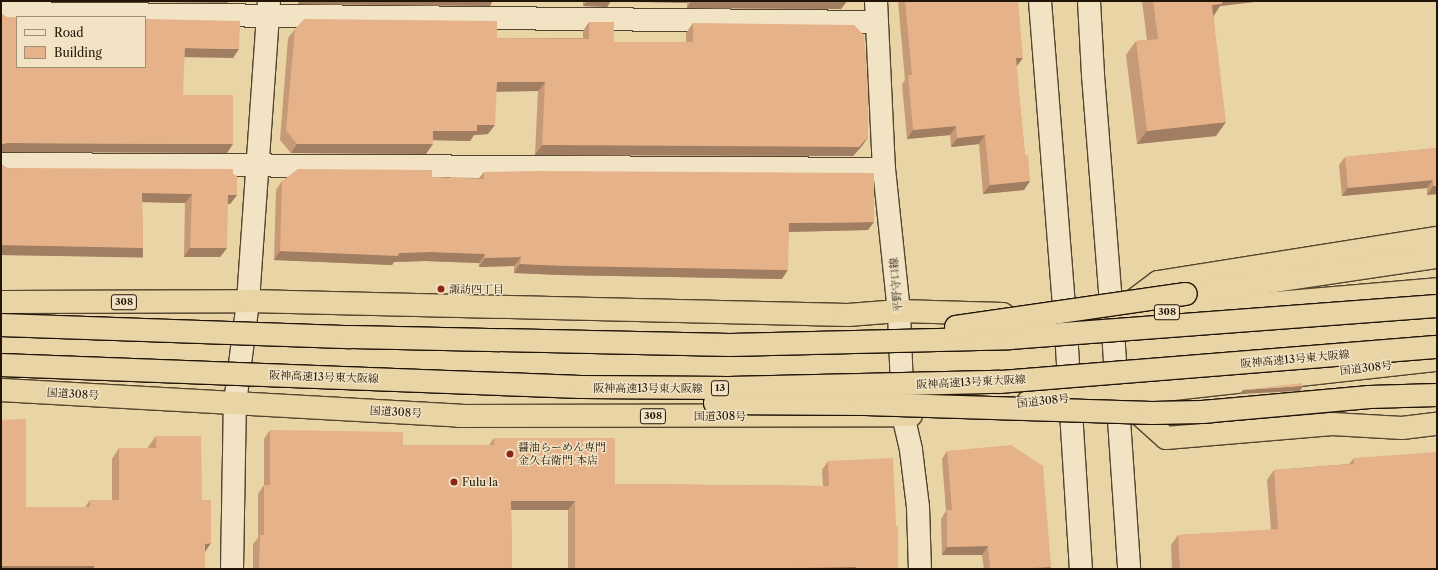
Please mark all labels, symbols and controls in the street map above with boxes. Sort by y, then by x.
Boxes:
legend [16,16,146,68]
text: Road [54,25,84,40]
text: Building [54,45,102,60]
street label: 平野守口線 [887,257,905,313]
place label: 諏訪四丁目 [449,282,504,296]
marker: 諏訪四丁目 [436,284,446,294]
road number: 308 [110,294,138,310]
road number: 308 [1153,304,1181,320]
street label: 阪神高速13号東大阪線 [1240,348,1350,370]
street label: 国道308号 [1339,359,1393,377]
street label: 阪神高速13号東大阪線 [269,368,379,386]
street label: 阪神高速13号東大阪線 [916,373,1026,391]
road number: 13 [710,380,730,396]
street label: 阪神高速13号東大阪線 [593,381,703,395]
street label: 国道308号 [46,386,100,402]
street label: 国道308号 [1016,392,1070,410]
street label: 国道308号 [369,404,423,420]
road number: 308 [639,408,667,424]
street label: 国道308号 [694,409,746,423]
place label: 醤油らーめん専門 金久右衛門 本店 [518,441,606,467]
marker: 醤油らーめん専門 金久右衛門 本店 [505,449,515,459]
place label: Fulu la [462,475,498,489]
marker: Fulu la [449,477,459,487]

